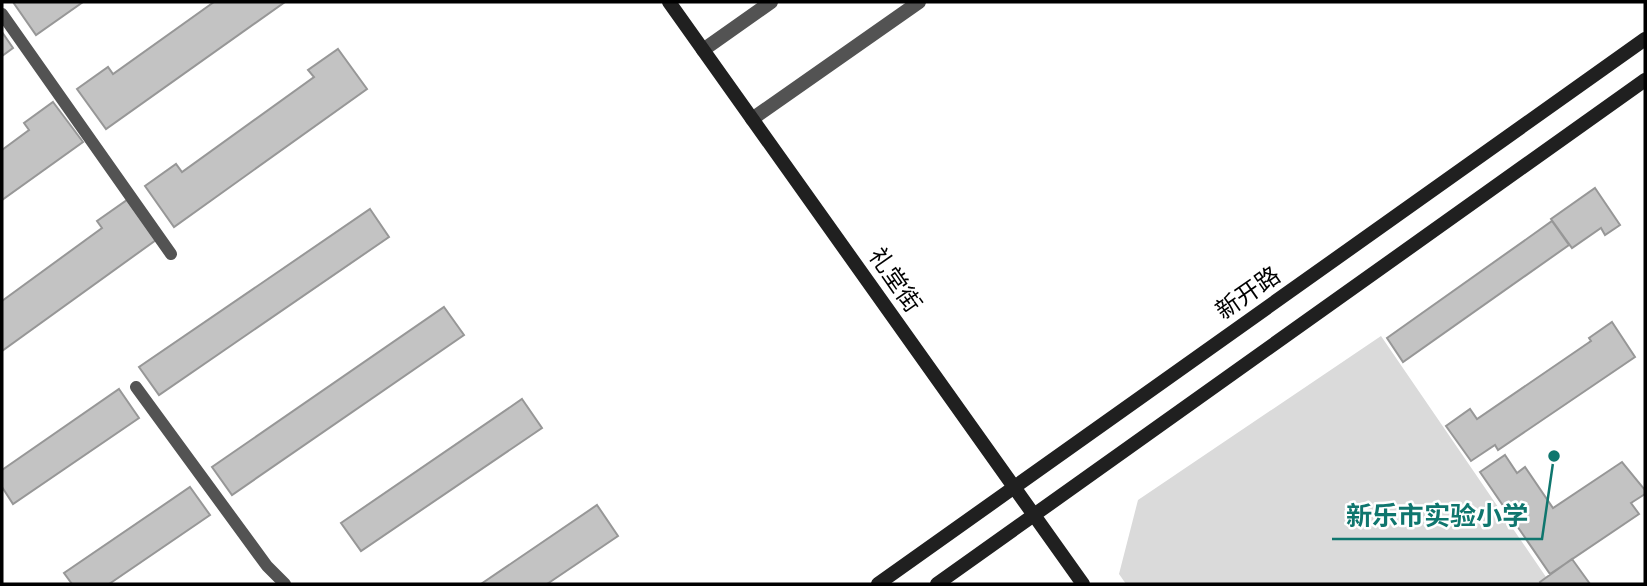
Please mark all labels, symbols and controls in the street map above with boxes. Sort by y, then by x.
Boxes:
street label: 礼堂街 [863,242,927,318]
street label: 新开路 [1210,261,1286,325]
callout: 新乐市实验小学 [1332,492,1542,539]
text: 新乐市实验小学 [1346,501,1528,532]

